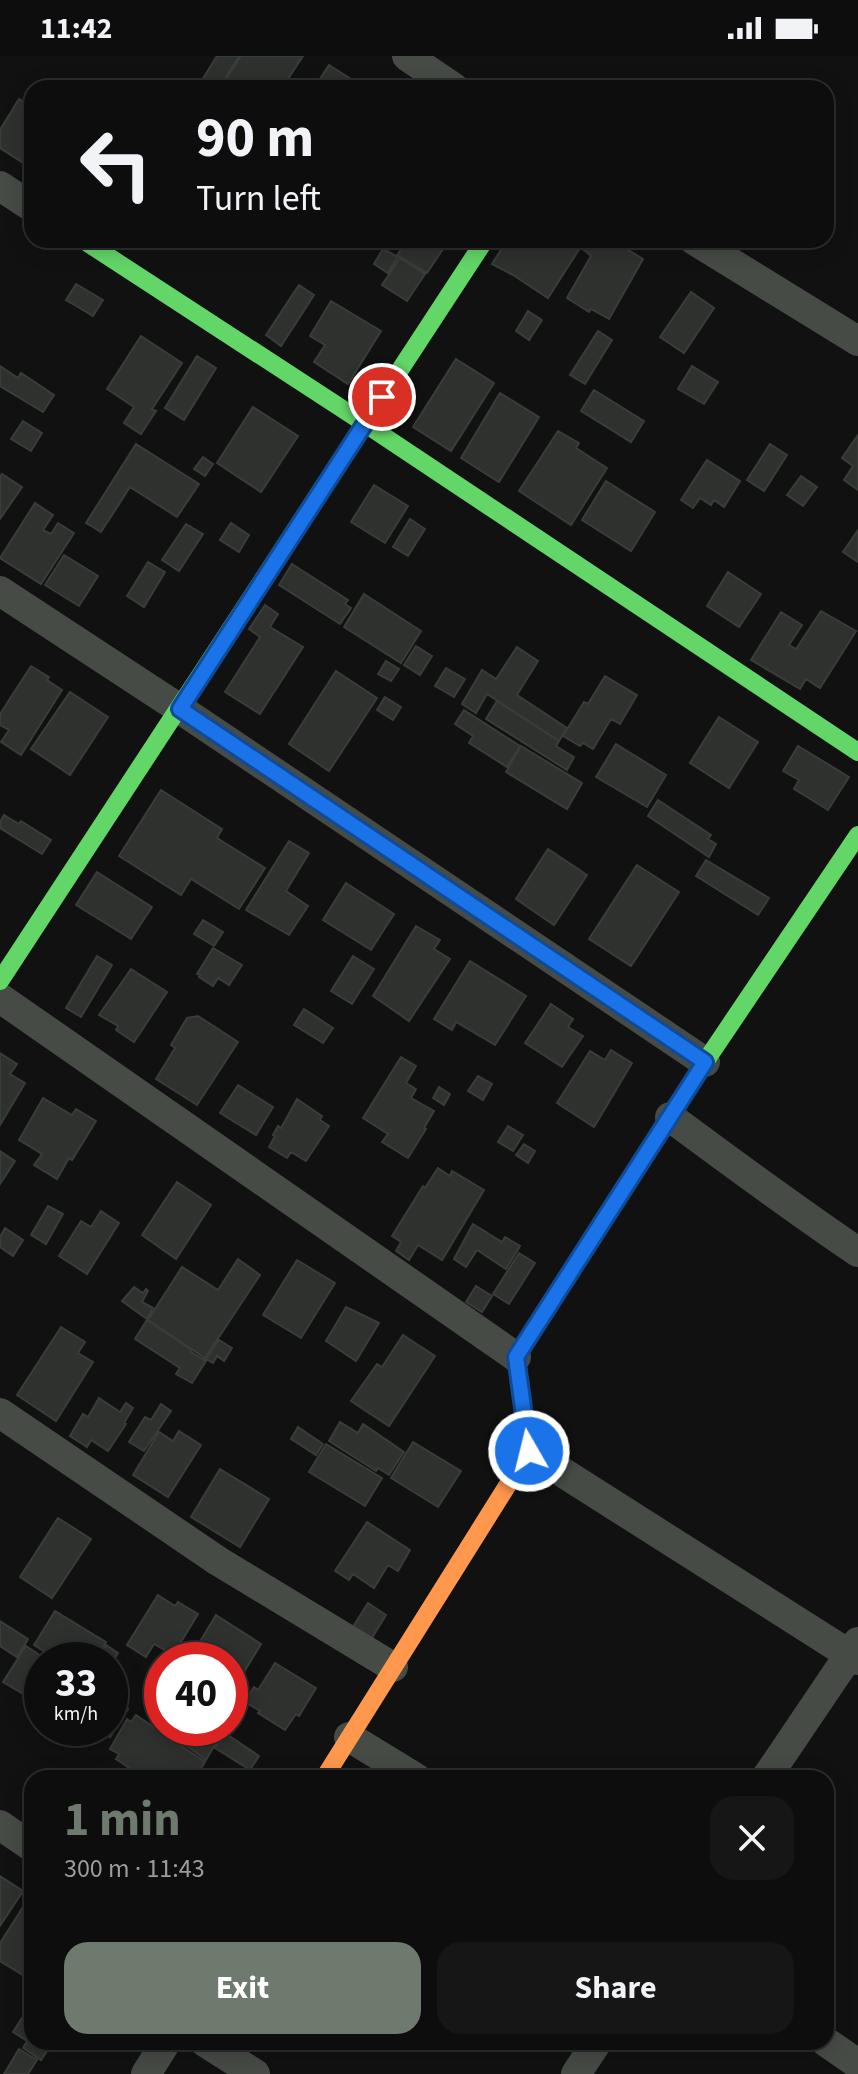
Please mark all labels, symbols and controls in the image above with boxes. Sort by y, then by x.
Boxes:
text: 11:42 [40,7,112,50]
text: 90 m [196,99,314,178]
icon: left [64,112,168,216]
text: Turn left [196,173,321,224]
pin [348,363,416,431]
icon: arrive [360,375,404,419]
position arrow [487,1409,571,1493]
speed limit sign: 40 [144,1642,248,1746]
text: 33 [55,1655,97,1712]
text: km/h [54,1700,98,1728]
text: 1 min [64,1786,181,1854]
button: close [710,1796,794,1880]
text: 300 m · 11:43 [64,1850,205,1887]
button: Exit [64,1942,421,2034]
button: Share [437,1942,794,2034]

